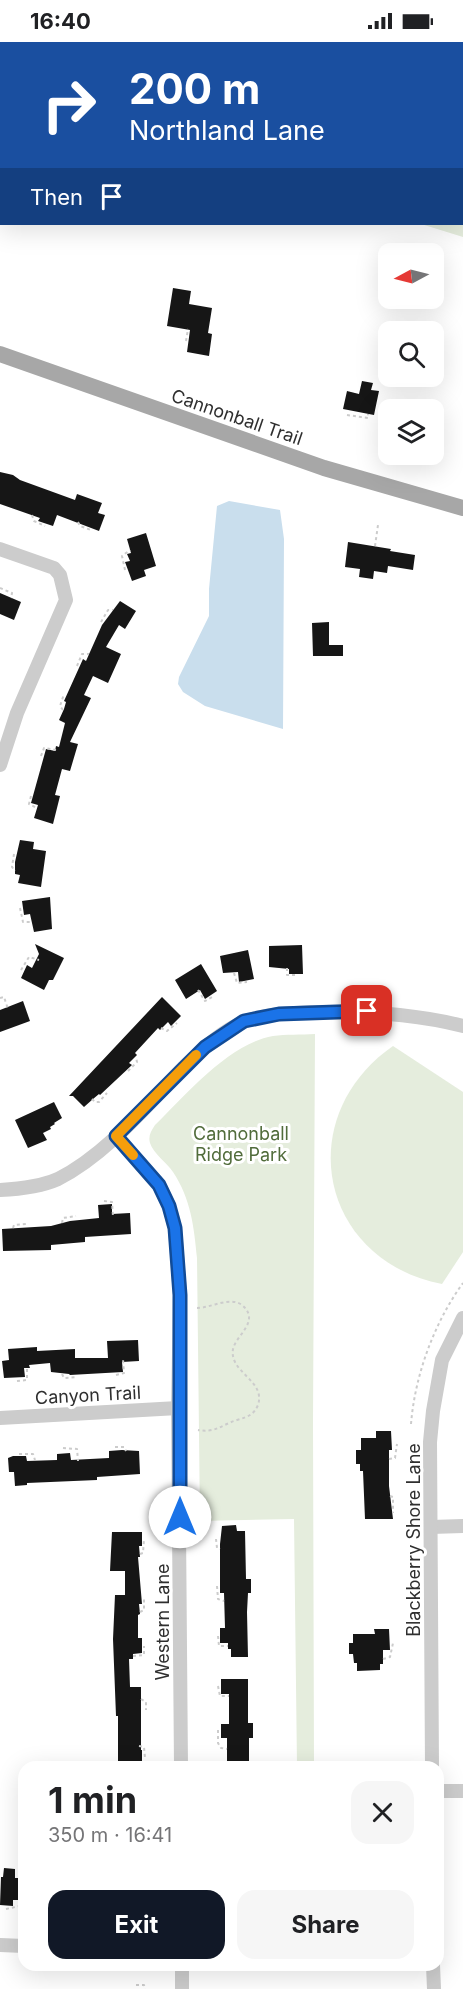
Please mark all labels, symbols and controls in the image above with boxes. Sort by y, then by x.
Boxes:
text: 16:40 [30,8,91,34]
text: 200 m [129,63,260,114]
icon: right [30,66,108,144]
text: Northland Lane [129,114,325,147]
icon: arrive [95,180,128,213]
text: Then [30,184,83,210]
north arrow [378,243,444,309]
map controls [378,243,444,465]
button: search [378,321,444,387]
street label: Cannonball Trail [169,385,305,449]
button: layers [378,399,444,465]
pin [341,985,392,1036]
icon: arrive [350,994,383,1027]
park label: Cannonball Ridge Park [193,1123,289,1165]
street label: Canyon Trail [34,1382,142,1408]
street label: Blackberry Shore Lane [403,1443,424,1637]
position arrow [148,1485,212,1549]
street label: Western Lane [152,1563,173,1681]
text: 1 min [48,1778,137,1822]
button: close [351,1781,414,1844]
text: 350 m · 16:41 [48,1823,172,1847]
button: Exit [48,1890,225,1959]
button: Share [237,1890,414,1959]

